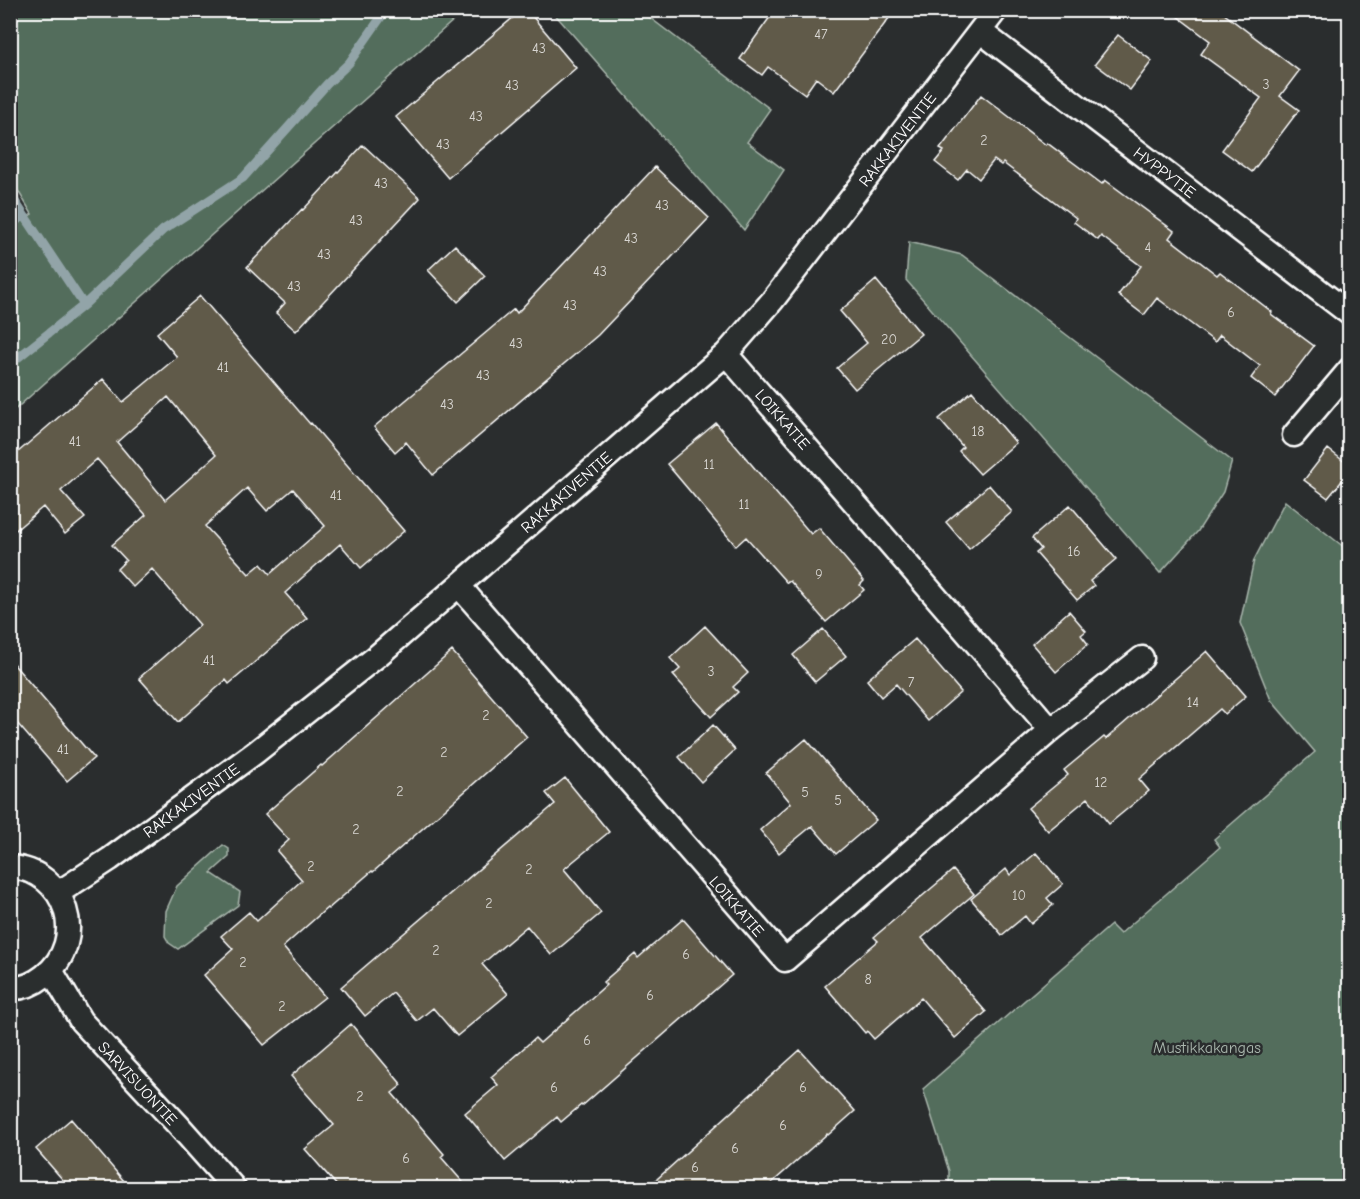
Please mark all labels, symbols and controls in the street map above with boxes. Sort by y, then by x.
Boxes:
house number: 47 [814,26,828,43]
house number: 43 [532,40,546,57]
house number: 3 [1262,76,1270,93]
house number: 43 [505,77,519,94]
street label: RAKKAKIVENTIE [856,89,940,190]
house number: 43 [469,108,483,125]
house number: 2 [980,132,988,149]
house number: 43 [436,136,450,153]
street label: HYPPYTIE [1130,144,1199,202]
house number: 43 [374,175,388,192]
house number: 43 [655,197,669,214]
house number: 43 [349,212,363,229]
house number: 43 [624,230,638,247]
house number: 4 [1145,239,1152,256]
house number: 43 [317,246,331,263]
house number: 43 [593,263,607,280]
house number: 43 [287,278,301,295]
house number: 43 [563,297,577,314]
house number: 6 [1227,304,1235,321]
house number: 20 [881,331,897,348]
house number: 43 [509,335,523,352]
house number: 41 [217,359,229,376]
house number: 43 [476,367,490,384]
street label: LOIKKATIE [751,386,814,454]
house number: 43 [440,396,454,413]
house number: 18 [972,423,984,440]
house number: 41 [69,433,81,450]
street label: RAKKAKIVENTIE [518,448,616,537]
house number: 11 [703,456,715,473]
house number: 41 [330,487,342,504]
house number: 11 [738,496,750,513]
house number: 16 [1067,543,1081,560]
house number: 9 [815,566,823,583]
house number: 41 [203,652,215,669]
house number: 3 [707,663,715,680]
house number: 7 [908,674,915,691]
house number: 14 [1187,694,1199,711]
house number: 2 [482,707,490,724]
house number: 41 [57,741,69,758]
house number: 2 [440,744,448,761]
street label: RAKKAKIVENTIE [140,760,243,842]
house number: 12 [1095,774,1107,791]
house number: 2 [396,783,404,800]
house number: 5 [801,784,809,801]
house number: 5 [834,792,842,809]
house number: 2 [352,821,360,838]
house number: 2 [307,858,315,875]
house number: 2 [525,861,533,878]
street label: LOIKKATIE [705,873,768,941]
house number: 10 [1012,887,1026,904]
house number: 2 [485,895,493,912]
house number: 2 [432,942,440,959]
house number: 6 [682,946,690,963]
house number: 2 [239,954,247,971]
house number: 8 [864,971,872,988]
house number: 6 [646,987,654,1004]
house number: 2 [278,998,286,1015]
house number: 6 [583,1032,591,1049]
street label: SARVISUONTIE [94,1038,181,1129]
park label: Mustikkakangas [1153,1039,1261,1057]
house number: 6 [550,1079,558,1096]
house number: 6 [799,1079,807,1096]
house number: 2 [356,1088,364,1105]
house number: 6 [779,1117,787,1134]
house number: 6 [731,1140,739,1157]
house number: 6 [402,1150,410,1167]
house number: 6 [691,1159,699,1176]

